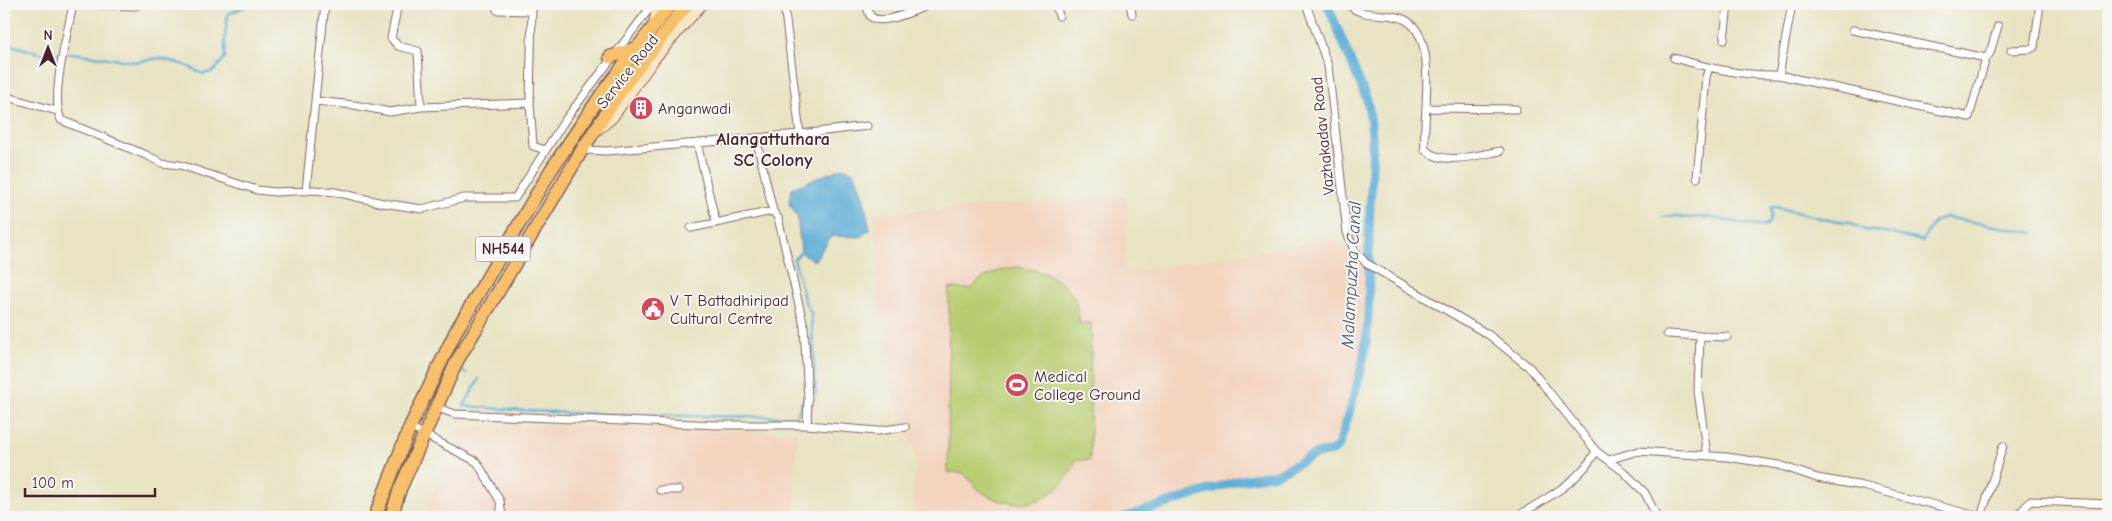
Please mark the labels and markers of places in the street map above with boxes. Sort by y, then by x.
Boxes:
building icon: Anganwadi [628,95,654,121]
place label: Anganwadi [658,100,731,118]
place label: V T Battadhiripad Cultural Centre [670,292,789,328]
public building icon: V T Battadhiripad Cultural Centre [640,296,666,322]
place label: Medical College Ground [1034,368,1141,404]
sports icon: Medical College Ground [1004,372,1030,398]

